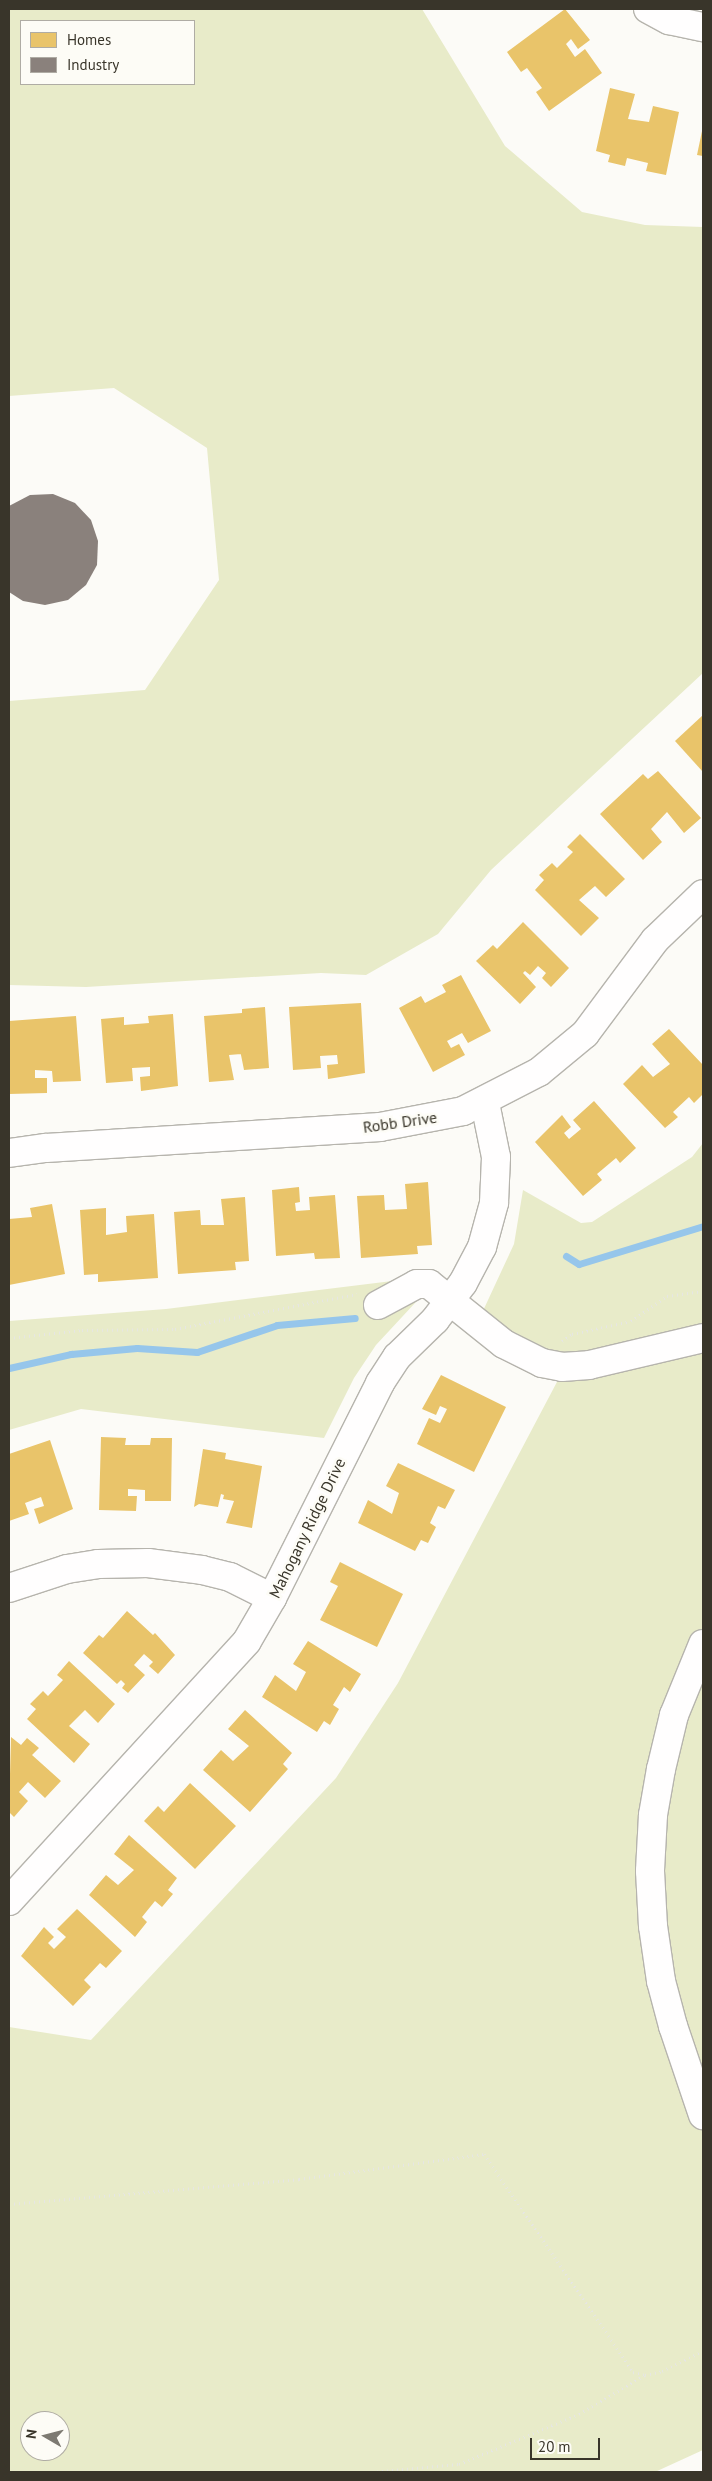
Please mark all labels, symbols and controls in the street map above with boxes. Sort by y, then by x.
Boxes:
legend [20,20,195,85]
text: Homes [67,30,111,49]
text: Industry [67,55,119,74]
street label: Robb Drive [362,1107,438,1137]
street label: Mahogany Ridge Drive [265,1454,349,1602]
north arrow [20,2411,70,2461]
text: N [22,2428,41,2440]
scale bar [532,2428,602,2460]
text: 20 m [538,2437,571,2456]

